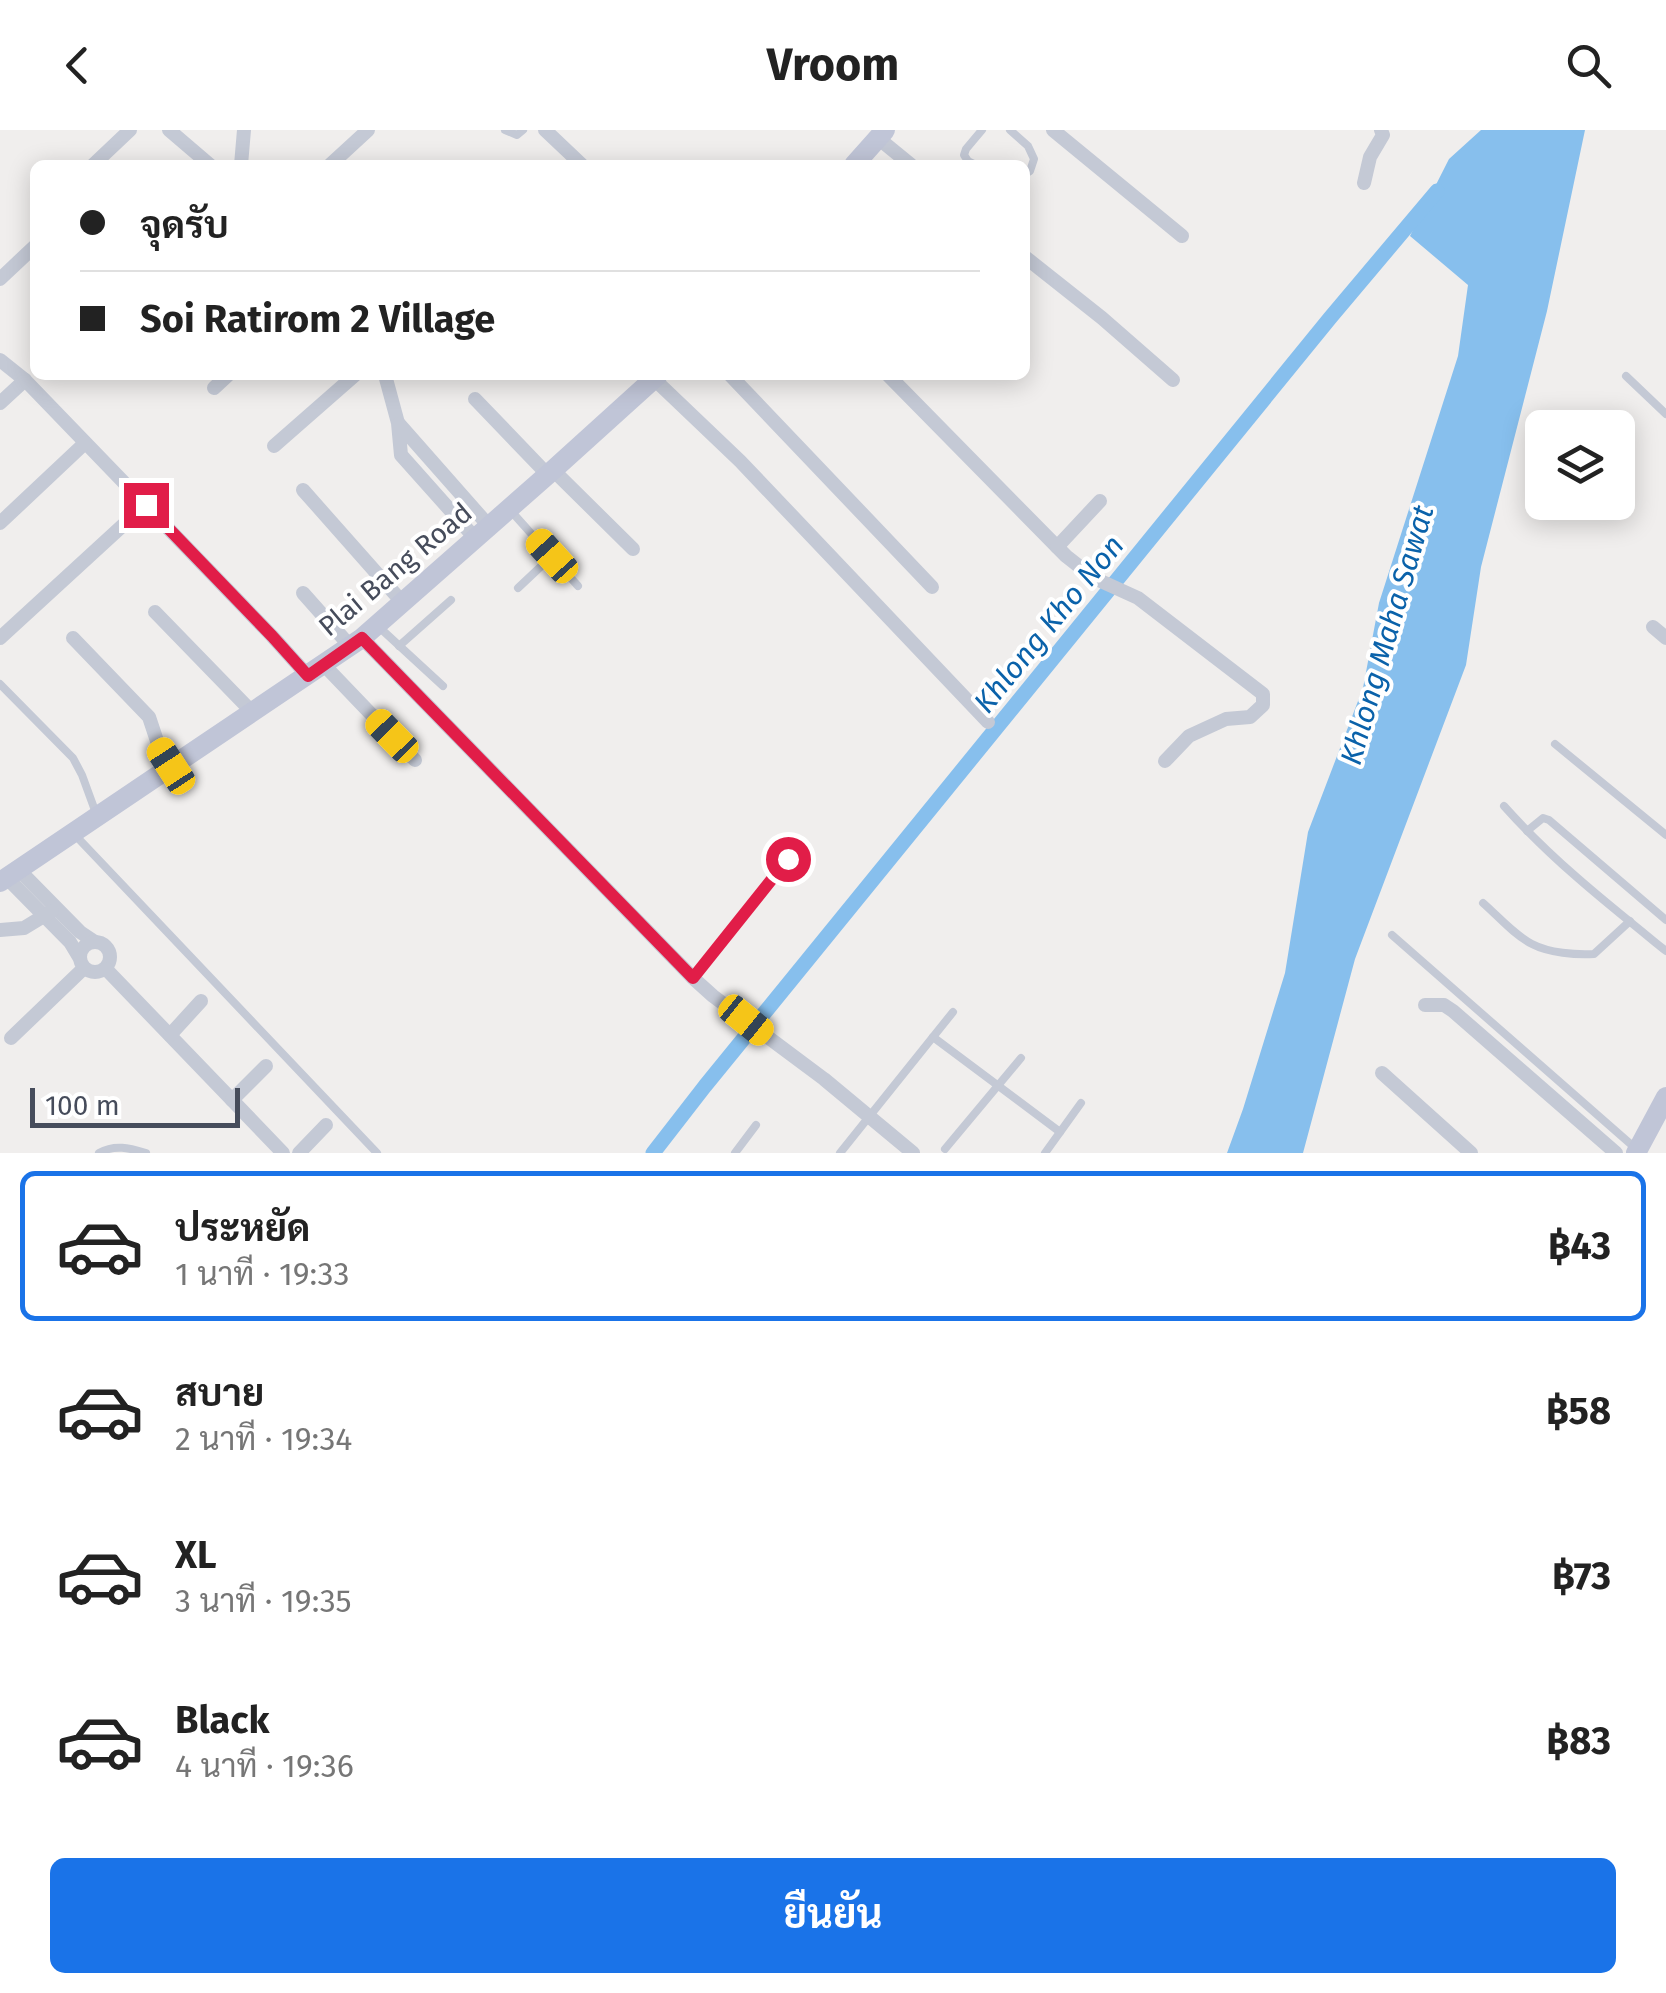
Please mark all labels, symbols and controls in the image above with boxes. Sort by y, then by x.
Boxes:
icon: back [50,38,105,93]
text: Vroom [767,38,899,92]
icon: search [1561,38,1616,93]
text: จุดรับ [140,202,229,248]
text: Soi Ratirom 2 Village [140,296,495,342]
map controls [1525,410,1635,520]
button: layers [1525,410,1635,520]
route end [124,483,169,528]
street label: Plai Bang Road [312,496,479,643]
water label: Khlong Maha Sawat [1333,501,1441,769]
car [521,524,583,588]
water label: Khlong Kho Non [966,528,1132,720]
car [360,704,424,768]
car [142,733,200,799]
route start [766,837,811,882]
car [713,989,779,1051]
scale bar [30,1083,240,1128]
text: 100 m [45,1089,120,1122]
icon: car [55,1201,145,1291]
text: ประหยัด [175,1205,310,1251]
text: ฿43 [1548,1223,1611,1269]
text: 1 นาที · 19:33 [175,1255,349,1293]
icon: car [55,1366,145,1456]
text: สบาย [175,1370,264,1416]
text: ฿58 [1546,1388,1611,1434]
text: 2 นาที · 19:34 [175,1420,352,1458]
icon: car [55,1531,145,1621]
text: XL [175,1532,217,1578]
text: ฿73 [1552,1553,1611,1599]
text: 3 นาที · 19:35 [175,1582,352,1620]
icon: car [55,1696,145,1786]
text: Black [175,1697,270,1743]
text: ฿83 [1546,1718,1611,1764]
text: 4 นาที · 19:36 [175,1747,354,1785]
button: ยืนยัน [50,1858,1616,1973]

